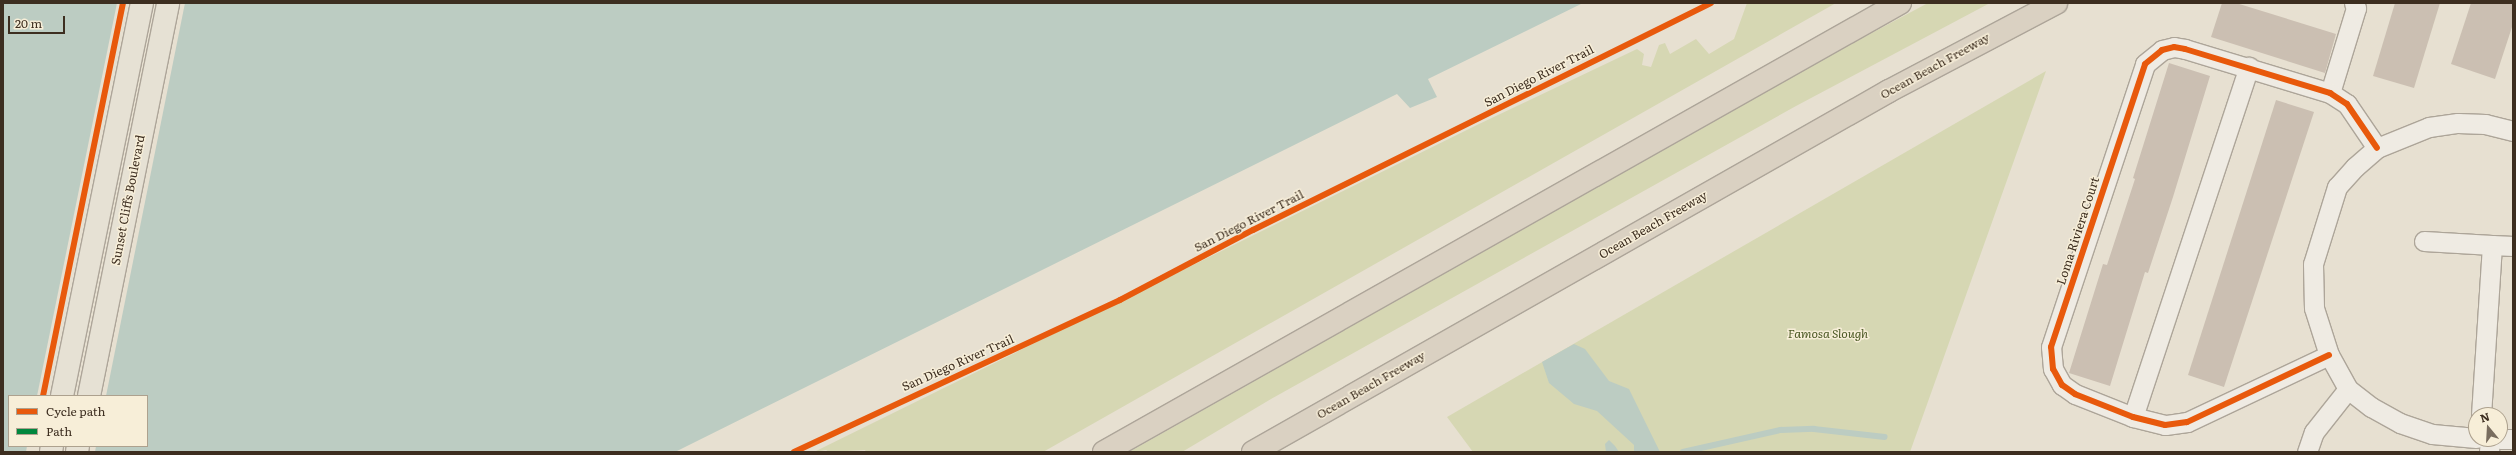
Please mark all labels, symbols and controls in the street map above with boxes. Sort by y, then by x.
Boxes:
scale bar [10,8,67,34]
text: 20 m [15,14,42,32]
street label: Ocean Beach Freeway [1878,30,1992,102]
street label: San Diego River Trail [1482,42,1596,110]
street label: Sunset Cliffs Boulevard [108,134,148,266]
street label: Loma Riviera Court [2054,175,2102,287]
street label: San Diego River Trail [1192,187,1306,255]
street label: Ocean Beach Freeway [1596,188,1710,262]
park label: Famosa Slough [1788,327,1868,341]
street label: San Diego River Trail [900,332,1016,394]
street label: Ocean Beach Freeway [1314,348,1428,422]
legend [8,395,148,447]
text: Cycle path [46,402,106,420]
north arrow [2468,407,2508,447]
text: N [2478,408,2491,426]
text: Path [46,422,72,440]

